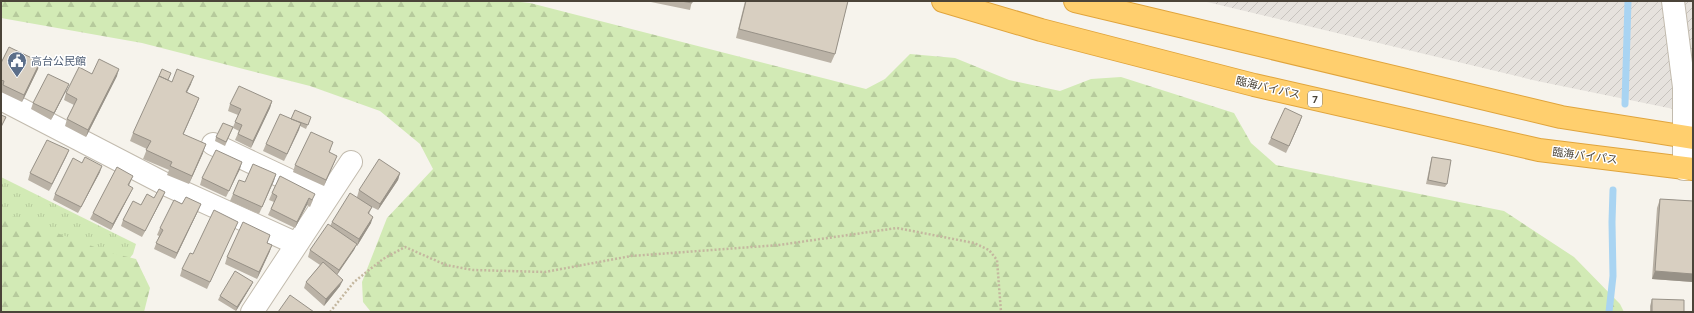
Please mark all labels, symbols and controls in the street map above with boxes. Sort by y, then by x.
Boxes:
public building icon: 高台公民館 [6,50,28,78]
place label: 高台公民館 [31,55,86,68]
street label: 臨海バイパス [1234,74,1302,102]
road number: 7 [1308,91,1322,107]
street label: 臨海バイパス [1552,146,1618,166]

